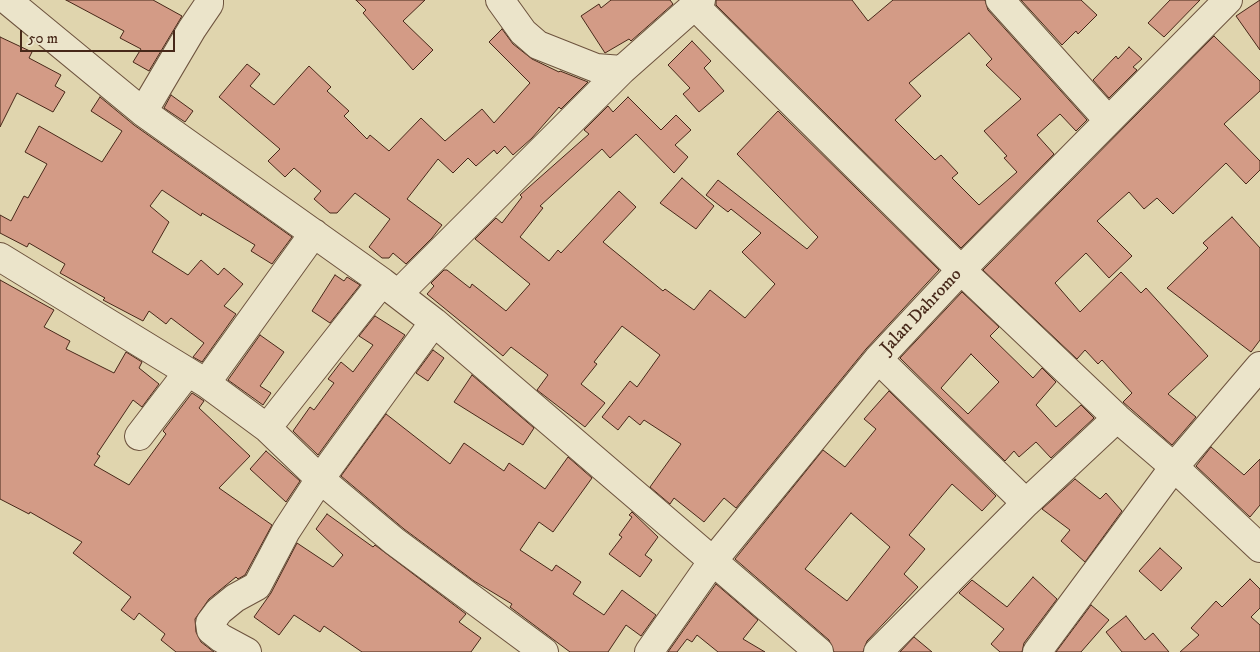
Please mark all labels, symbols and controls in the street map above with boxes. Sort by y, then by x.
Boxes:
scale bar [22,20,178,52]
text: 50 m [28,29,58,48]
street label: Jalan Dahromo [877,265,967,359]

